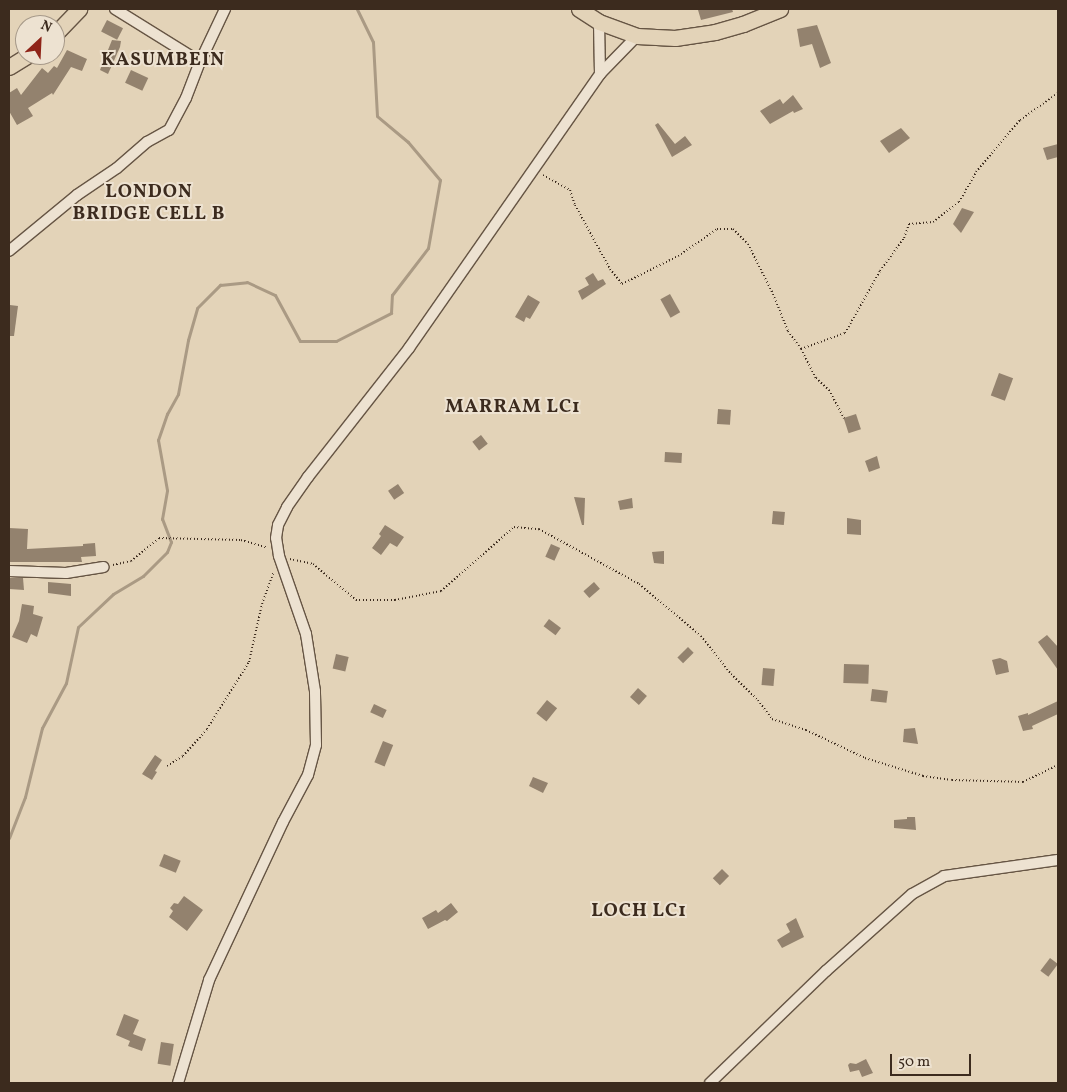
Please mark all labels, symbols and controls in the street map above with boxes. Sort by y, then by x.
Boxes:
north arrow [15,15,65,65]
text: N [37,16,55,38]
district label: KASUMBEIN [100,50,226,72]
district label: LONDON BRIDGE CELL B [71,182,227,226]
district label: MARRAM LC1 [444,397,582,419]
district label: LOCH LC1 [590,901,688,923]
scale bar [892,1044,973,1076]
text: 50 m [898,1052,930,1073]

